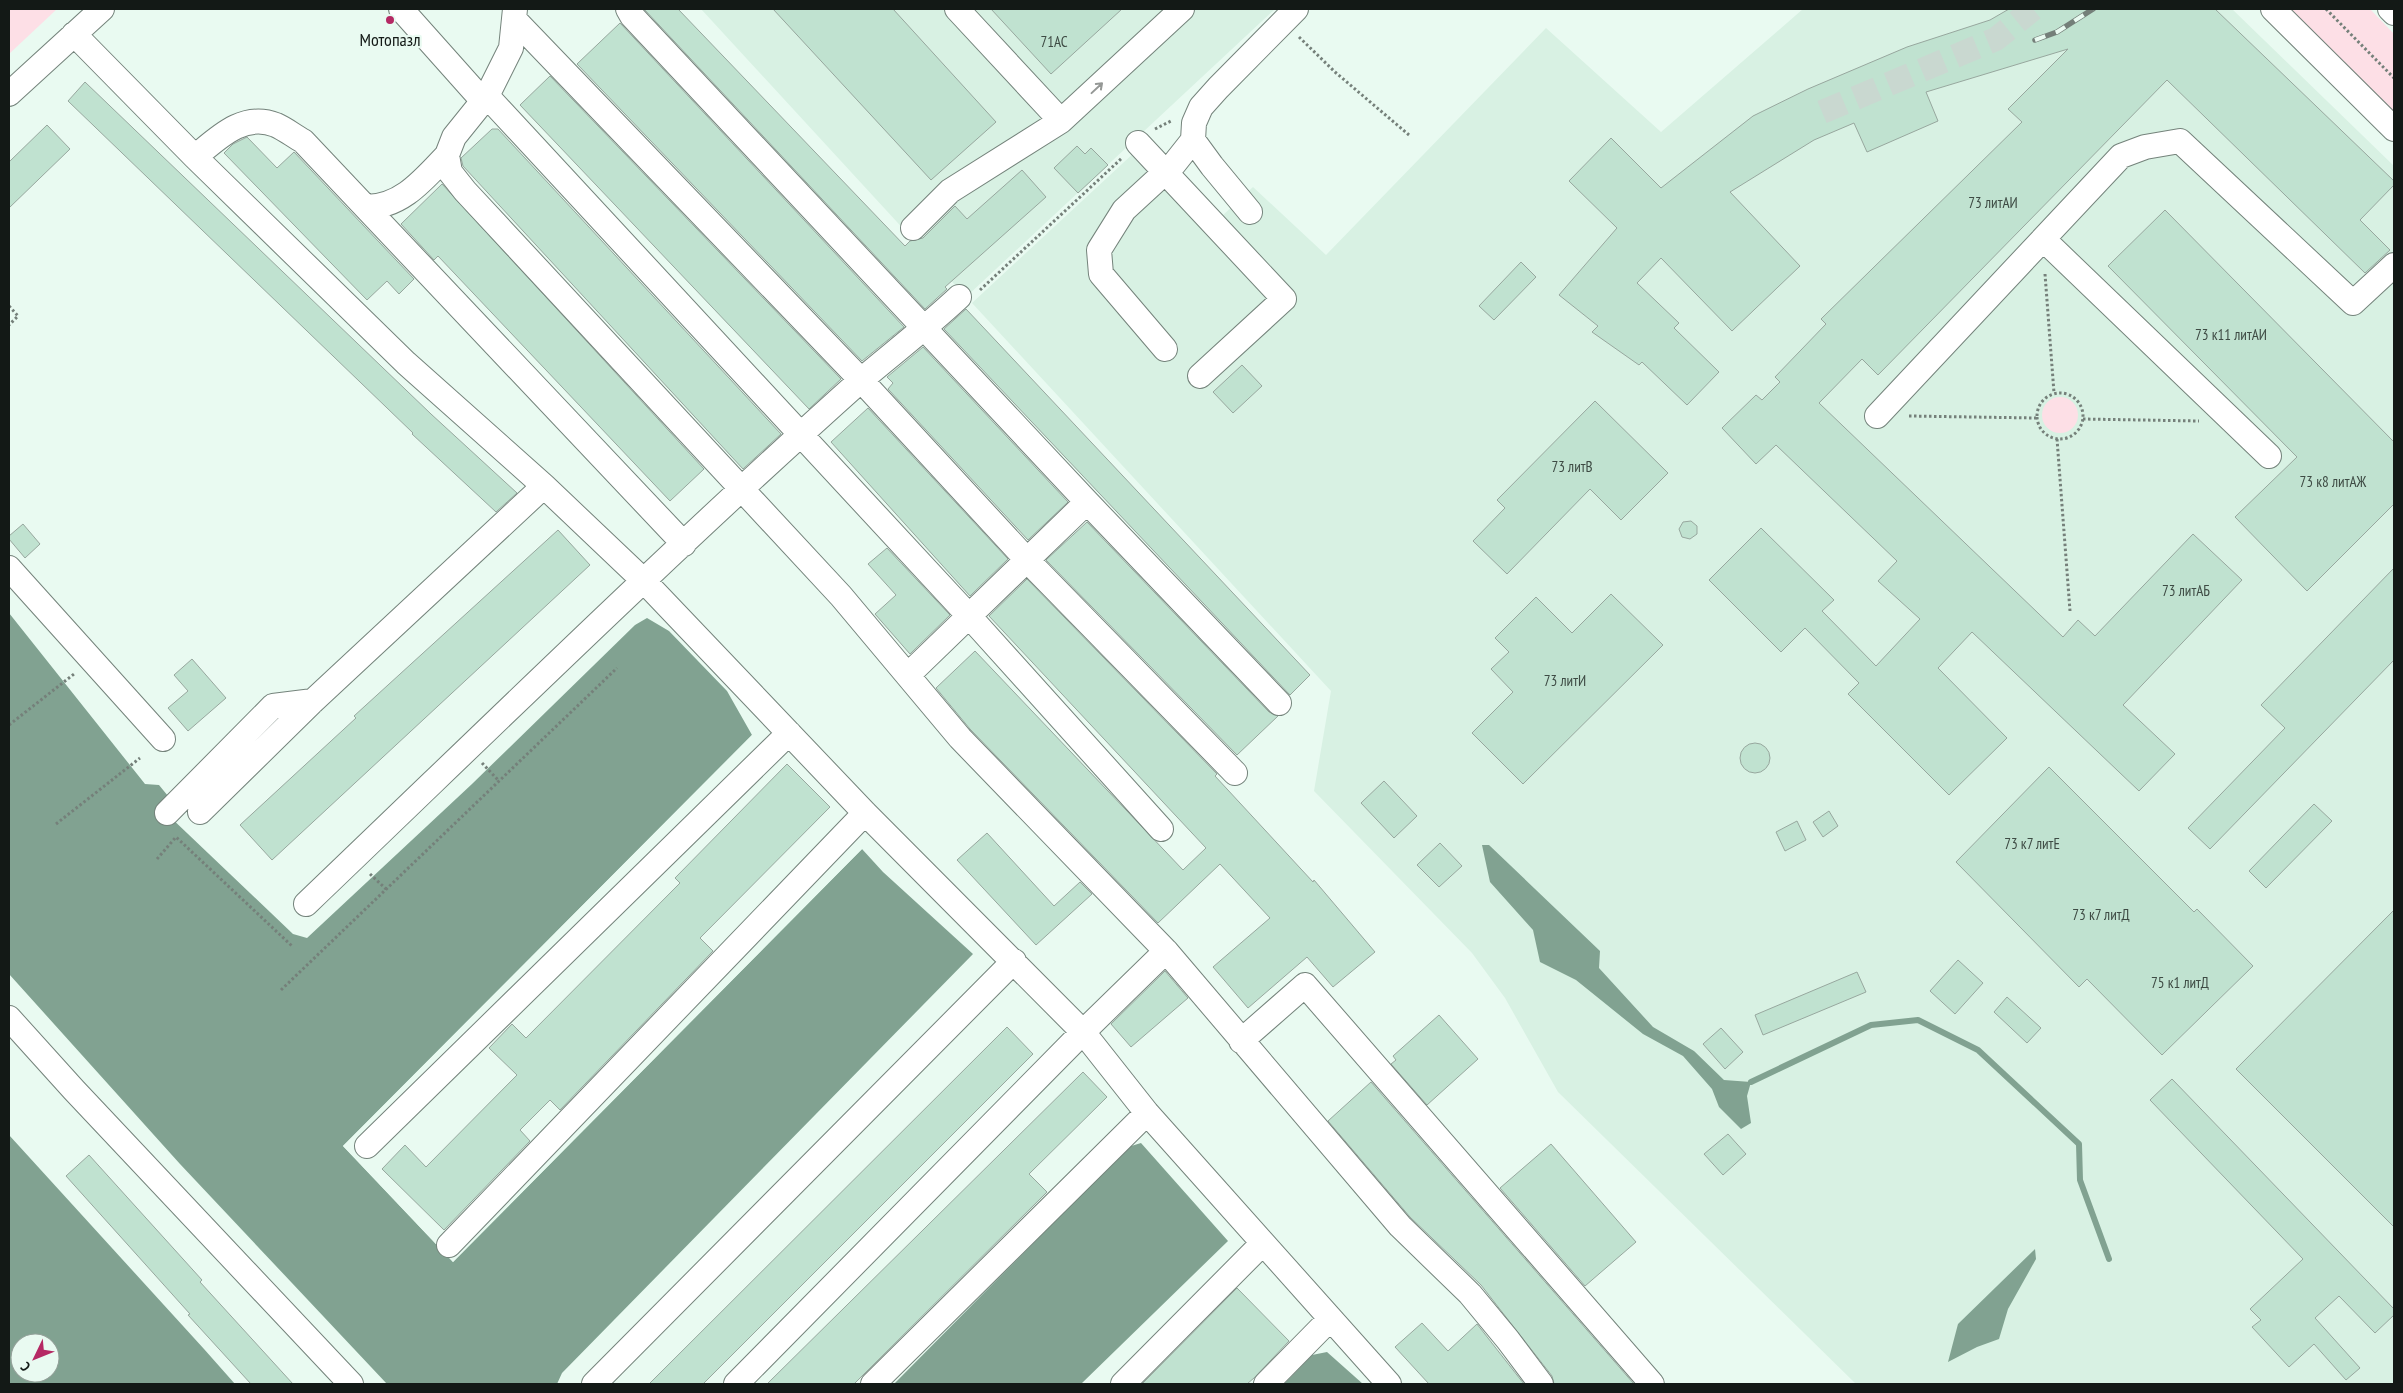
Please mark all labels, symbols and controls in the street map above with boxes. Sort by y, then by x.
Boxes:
marker: Мотопазл [384,14,396,26]
place label: Мотопазл [360,28,420,51]
house number: 71АС [1040,32,1068,51]
one-way arrow [1090,82,1103,94]
house number: 73 литАИ [1968,193,2018,212]
house number: 73 к11 литАИ [2195,325,2267,344]
house number: 73 литВ [1551,457,1593,476]
house number: 73 к8 литАЖ [2300,472,2367,491]
house number: 73 литАБ [2162,581,2210,600]
house number: 73 литИ [1544,671,1586,690]
house number: 73 к7 литЕ [2004,834,2060,853]
house number: 73 к7 литД [2072,905,2130,924]
house number: 75 к1 литД [2151,973,2209,992]
north arrow [10,1333,60,1383]
text: С [16,1358,34,1375]

